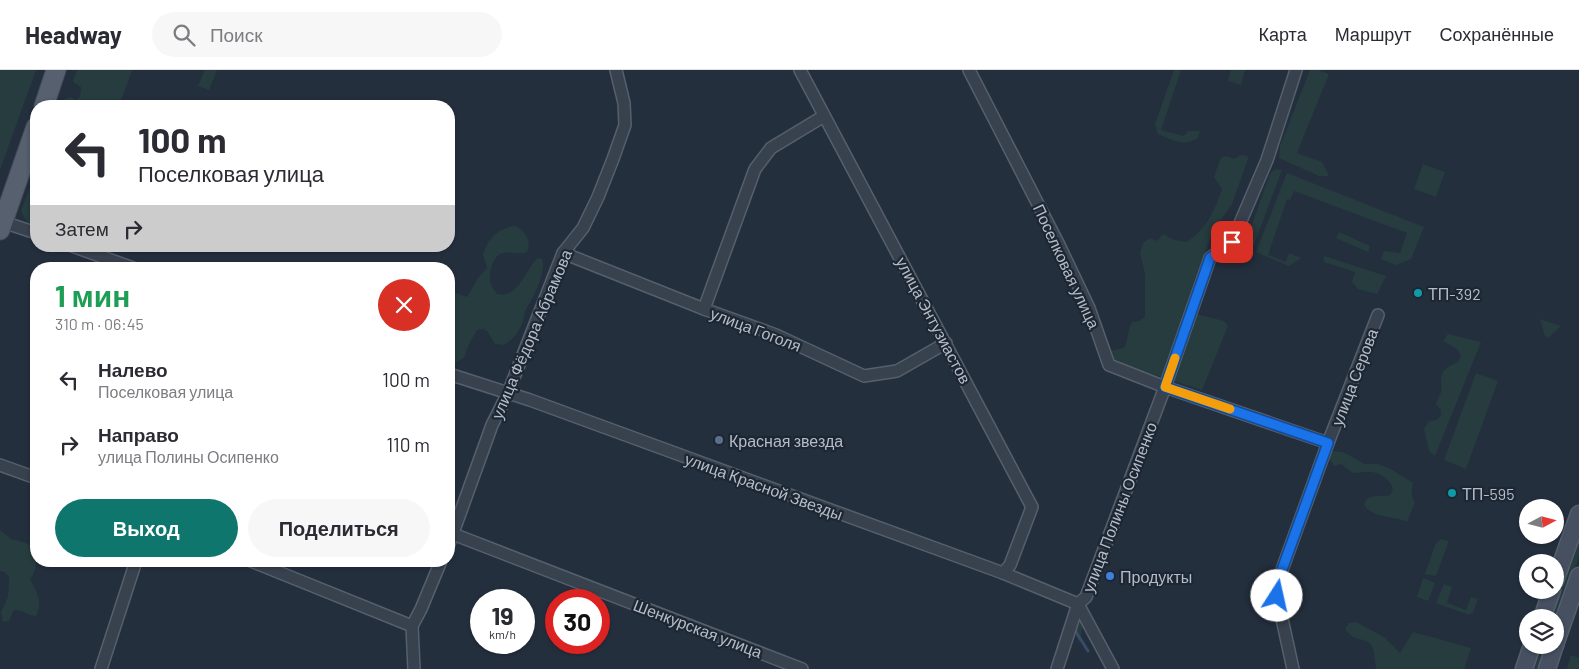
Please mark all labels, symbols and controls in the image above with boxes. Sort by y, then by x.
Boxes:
search box [152,12,502,57]
text: Headway [25,20,122,49]
icon: search [170,21,198,49]
text: Поиск [210,23,263,46]
text: Карта [1259,23,1307,45]
text: Маршрут [1335,23,1411,45]
text: Сохранённые [1439,23,1554,45]
text: 100 m [138,118,227,160]
icon: left [55,120,120,185]
text: Поселковая улица [138,160,324,186]
street label: Поселковая улица [1030,201,1104,331]
icon: right [119,215,147,243]
text: Затем [55,217,109,240]
pin [1211,221,1253,263]
icon: arrive [1218,228,1246,256]
street label: улица Фёдора Абрамова [487,246,575,422]
street label: улица Энтузиастов [893,253,975,387]
text: 1 мин [55,277,130,313]
button: close [378,279,430,331]
place label: ТП-392 [1428,284,1481,303]
marker: ТП-392 [1412,287,1424,299]
street label: улица Гоголя [708,303,804,355]
text: 310 m · 06:45 [55,314,144,333]
street label: улица Серова [1327,326,1381,428]
text: Налево [98,358,168,381]
icon: left [55,366,83,394]
text: 100 m [382,368,430,391]
text: Поселковая улица [98,382,233,401]
street label: улица Полины Осипенко [1078,419,1160,595]
text: Направо [98,423,179,446]
icon: right [55,431,83,459]
place label: Красная звезда [729,431,843,450]
text: 110 m [386,433,430,456]
marker: Красная звезда [713,434,725,446]
text: улица Полины Осипенко [98,447,279,466]
street label: улица Красной Звезды [683,449,845,523]
place label: ТП-595 [1462,484,1514,503]
marker: ТП-595 [1446,487,1458,499]
button: Выход [55,499,238,557]
button: Поделиться [248,499,430,557]
north arrow [1519,499,1564,544]
map controls [1519,499,1564,654]
button: search [1519,554,1564,599]
place label: Продукты [1120,567,1192,586]
position arrow [1250,569,1302,621]
marker: Продукты [1104,570,1116,582]
speed limit sign: 30 [545,589,610,654]
street label: Шенкурская улица [631,595,765,661]
text: 19 [491,600,514,630]
button: layers [1519,609,1564,654]
text: km/h [489,627,516,641]

